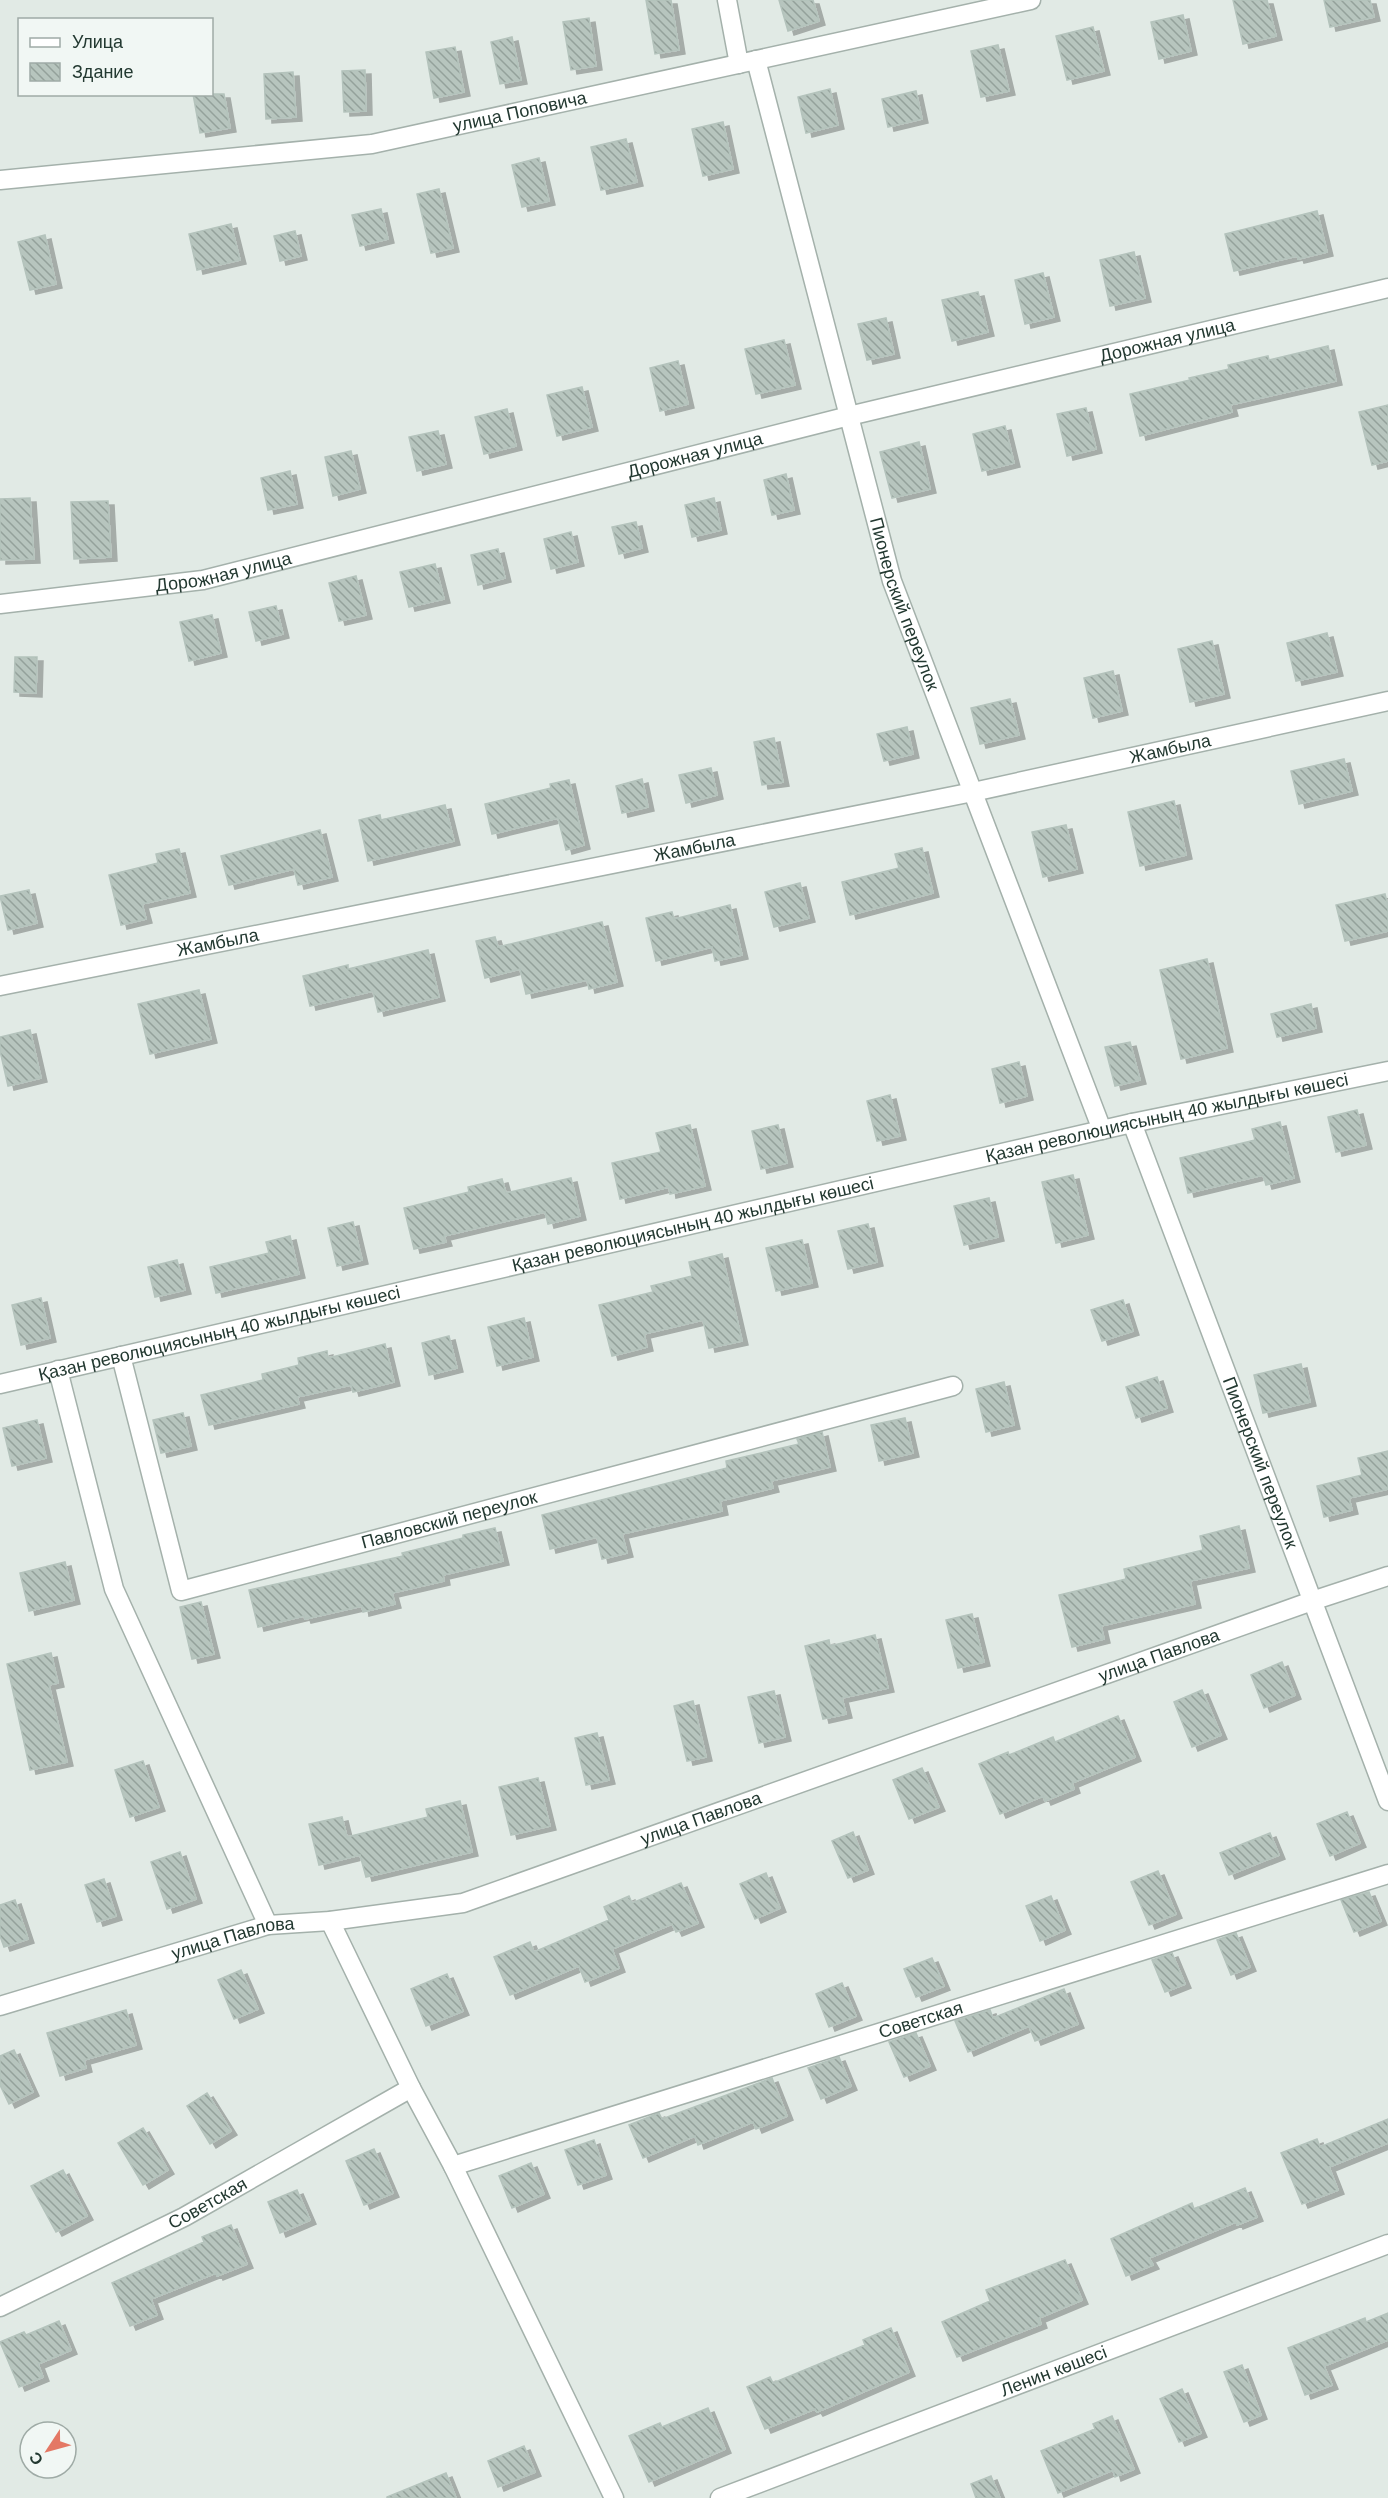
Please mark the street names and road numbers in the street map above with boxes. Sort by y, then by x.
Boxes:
street label: улица Поповича [451,87,589,136]
street label: Дорожная улица [1098,314,1238,366]
street label: Дорожная улица [625,428,766,482]
street label: Пионерский переулок [866,515,943,693]
street label: Дорожная улица [154,548,294,596]
street label: Жамбыла [1128,730,1214,767]
street label: Жамбыла [652,829,738,865]
street label: Жамбыла [175,924,261,960]
street label: Қазан революциясының 40 жылдығы көшесі [984,1069,1350,1166]
street label: Қазан революциясының 40 жылдығы көшесі [510,1173,876,1276]
street label: Қазан революциясының 40 жылдығы көшесі [37,1282,402,1385]
street label: Пионерский переулок [1219,1374,1302,1551]
street label: Павловский переулок [359,1487,539,1553]
street label: улица Павлова [1096,1624,1223,1686]
street label: улица Павлова [638,1787,765,1849]
street label: улица Павлова [169,1913,296,1964]
street label: Советская [876,1997,965,2042]
street label: Советская [165,2173,250,2233]
street label: Ленин көшесі [998,2342,1110,2400]

